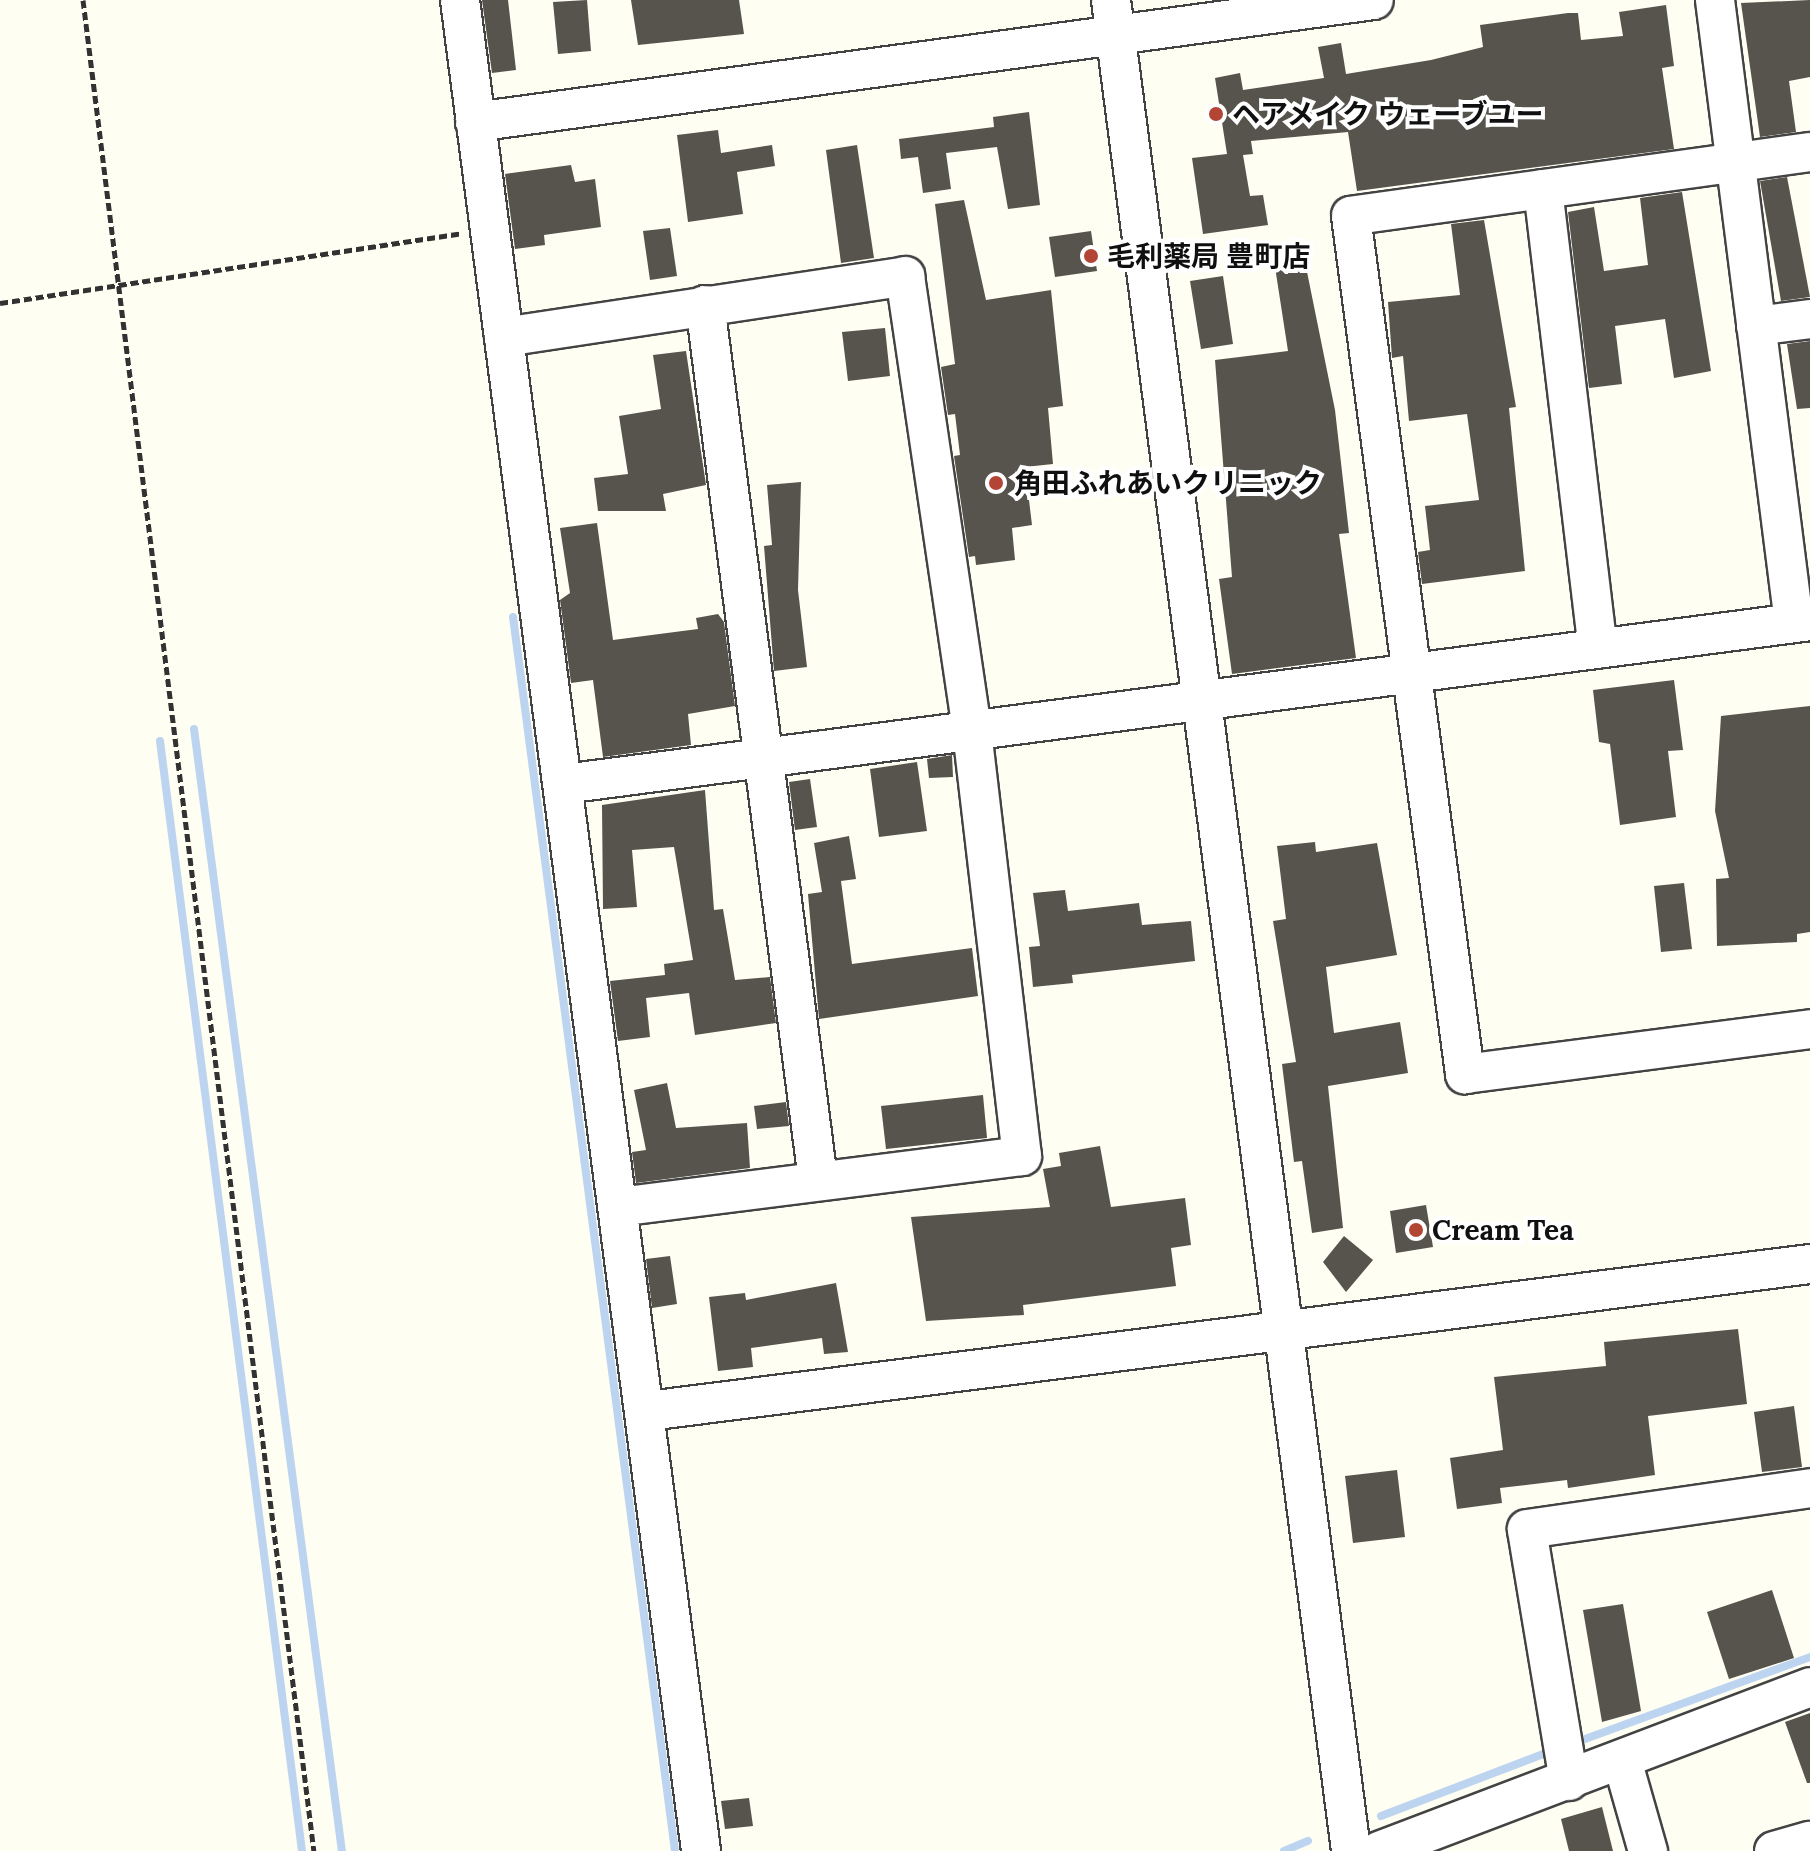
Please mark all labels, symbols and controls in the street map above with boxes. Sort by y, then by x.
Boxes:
place label: ヘアメイク ウェーブユー [1232,97,1547,131]
marker: ヘアメイク ウェーブユー [1207,105,1225,123]
place label: 毛利薬局 豊町店 [1107,239,1310,273]
marker: 毛利薬局 豊町店 [1082,247,1100,265]
place label: 角田ふれあいクリニック [1014,466,1322,500]
marker: 角田ふれあいクリニック [985,472,1007,494]
place label: Cream Tea [1432,1213,1574,1247]
marker: Cream Tea [1407,1221,1425,1239]

